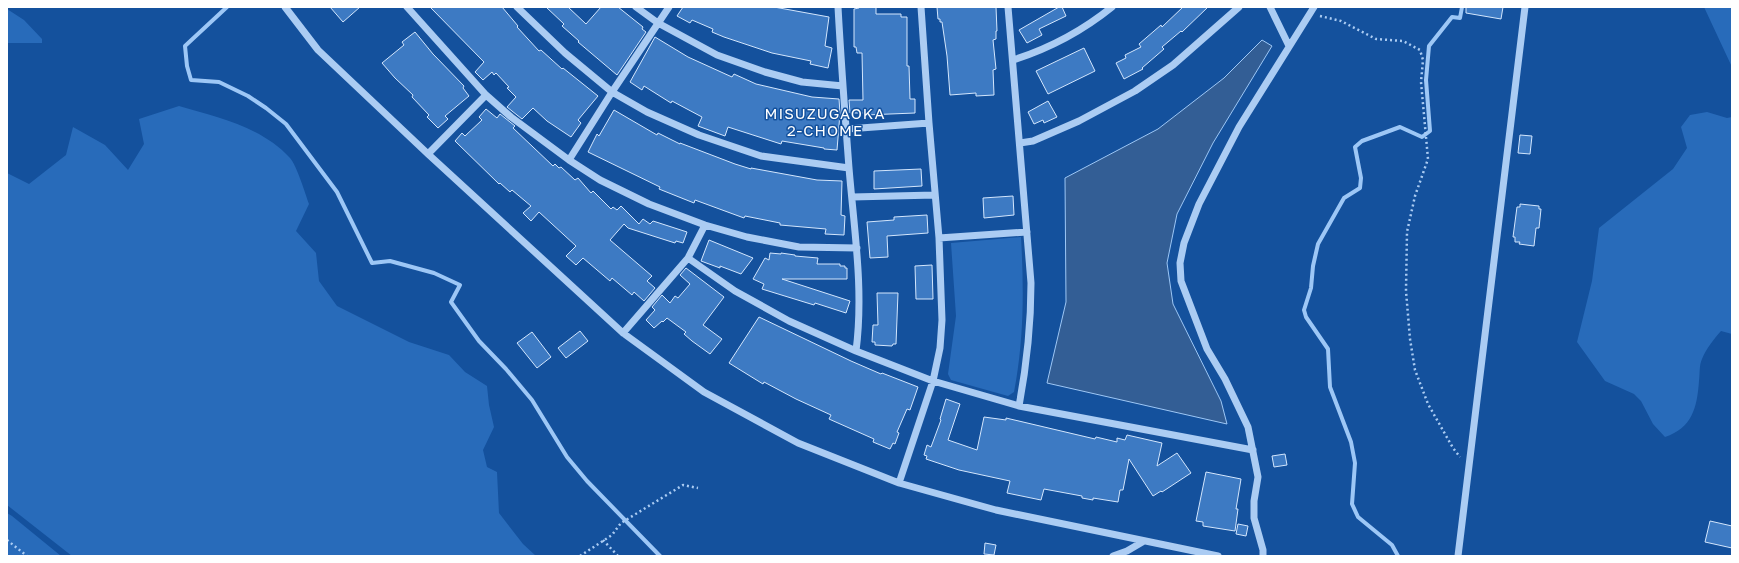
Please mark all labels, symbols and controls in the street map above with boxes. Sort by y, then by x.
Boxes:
district label: MISUZUGAOKA 2-CHOME [765,104,885,139]

